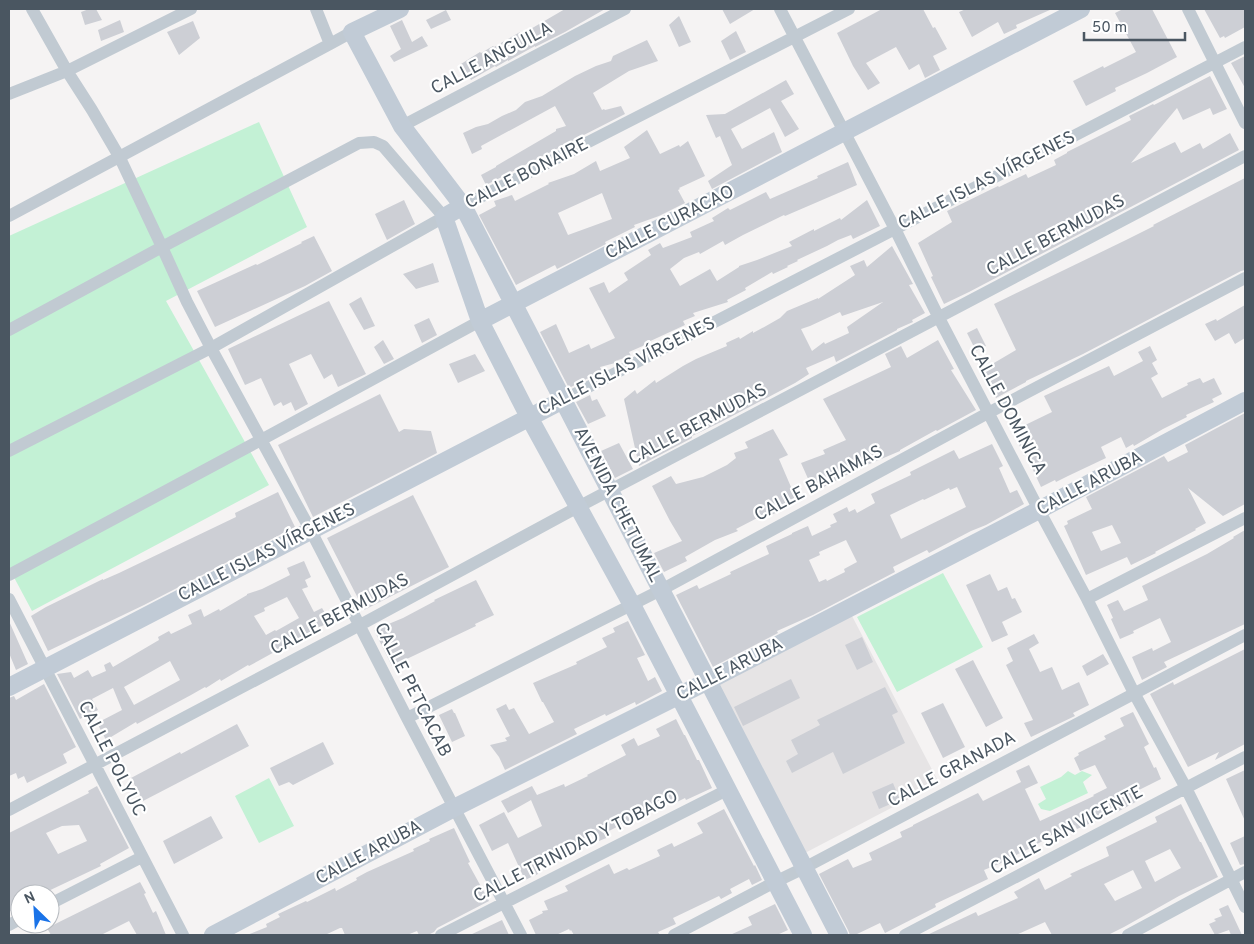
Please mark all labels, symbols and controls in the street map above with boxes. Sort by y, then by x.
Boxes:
scale bar [1084,10,1185,42]
street label: CALLE ANGUILA [427,17,557,101]
text: 50 m [1092,19,1127,38]
street label: CALLE ISLAS VÍRGENES [894,124,1080,236]
street label: CALLE BONAIRE [462,133,592,215]
street label: CALLE CURACAO [602,181,738,265]
street label: CALLE BERMUDAS [983,190,1129,282]
street label: CALLE ISLAS VÍRGENES [534,310,720,422]
street label: CALLE DOMINICA [963,341,1051,479]
street label: CALLE BERMUDAS [625,379,771,471]
street label: AVENIDA CHETUMAL [568,423,666,587]
street label: CALLE BAHAMAS [751,440,887,528]
street label: CALLE ARUBA [1033,446,1147,522]
street label: CALLE ISLAS VÍRGENES [174,496,360,608]
street label: CALLE BERMUDAS [267,569,413,661]
street label: CALLE PETCACAB [368,619,456,761]
street label: CALLE ARUBA [673,633,787,707]
street label: CALLE POLYUC [72,697,150,821]
street label: CALLE GRANADA [884,727,1020,813]
street label: CALLE SAN VICENTE [987,781,1147,881]
street label: CALLE TRINIDAD Y TOBAGO [470,785,682,909]
street label: CALLE ARUBA [312,815,426,891]
north arrow [10,884,60,934]
text: N [22,889,38,908]

